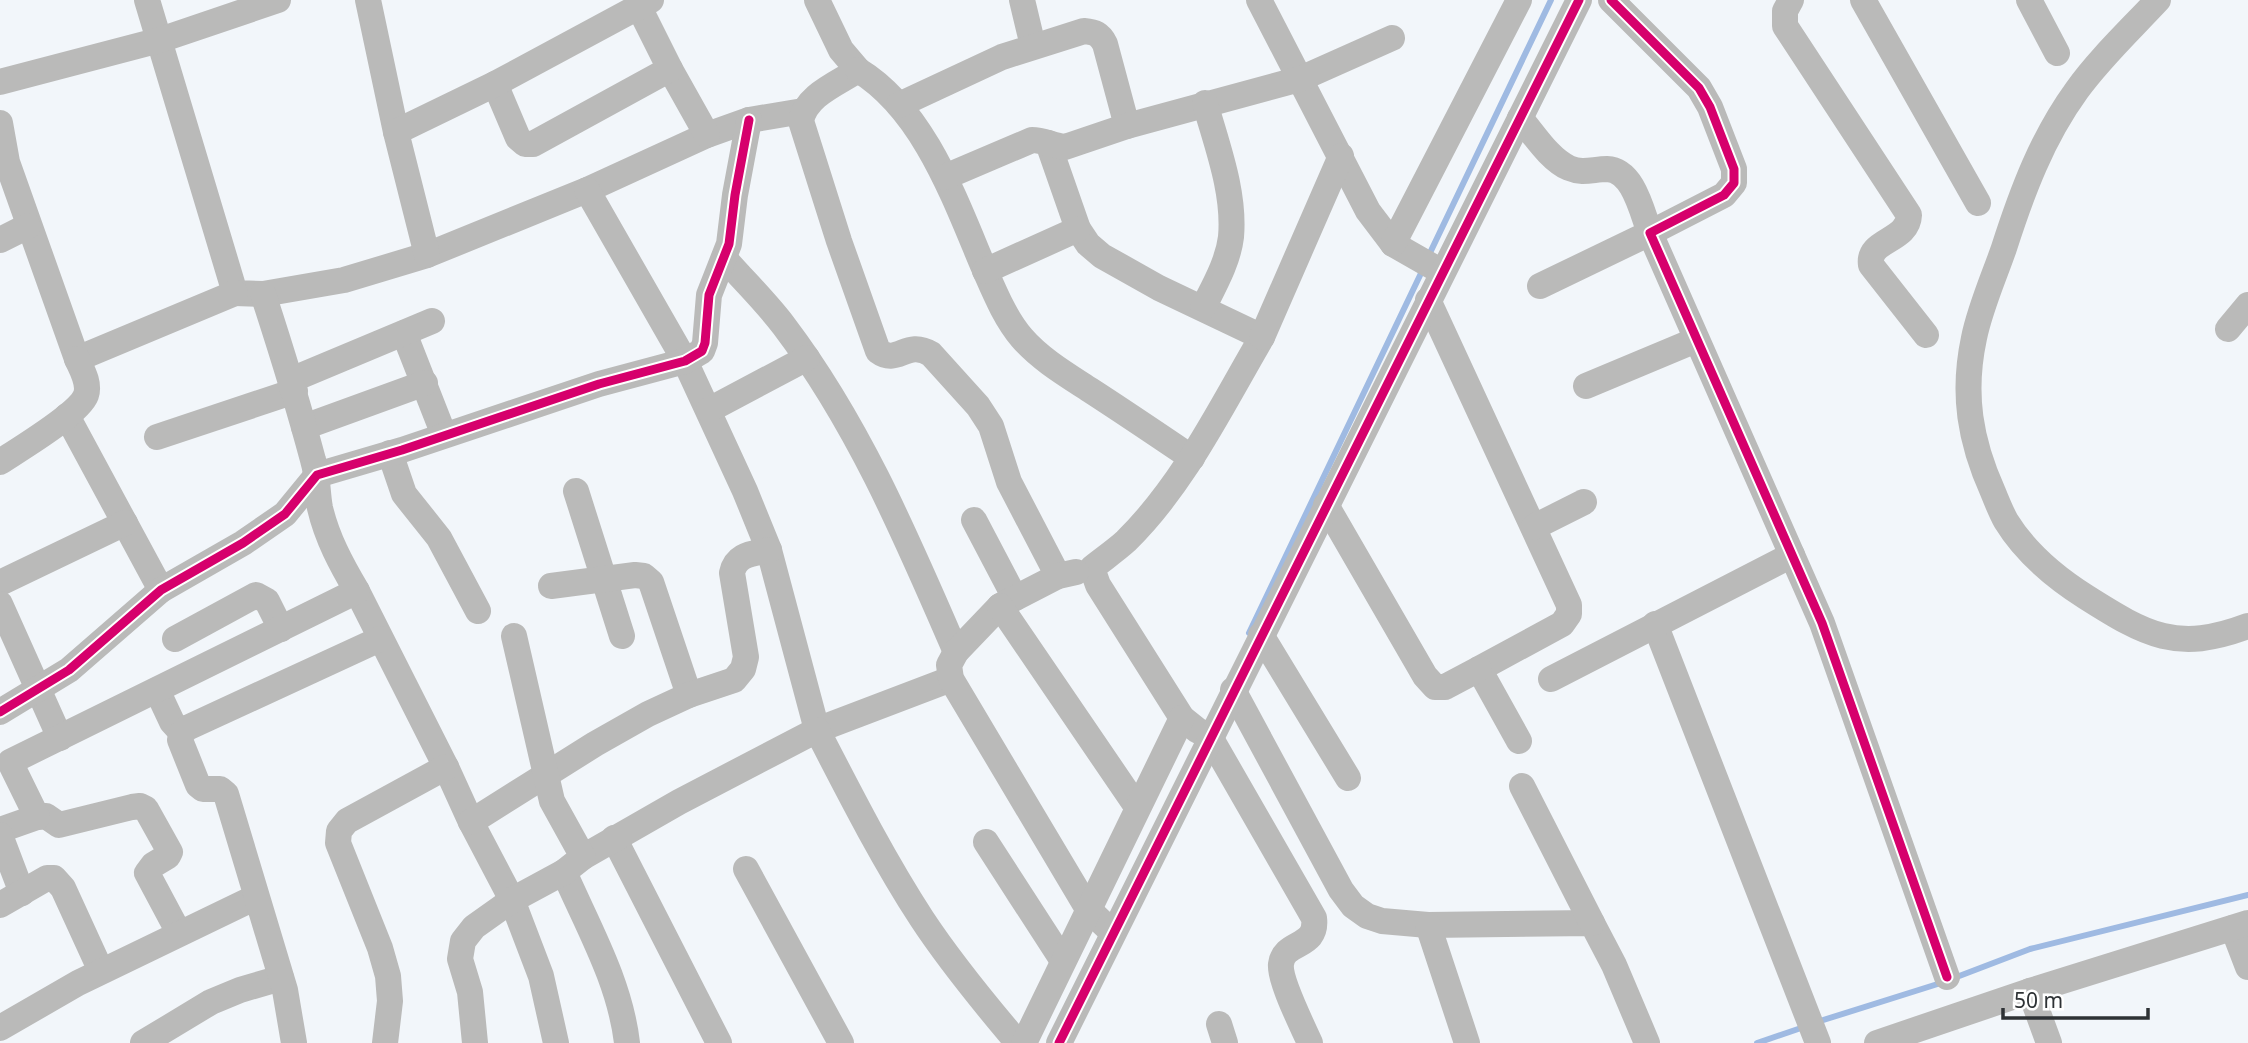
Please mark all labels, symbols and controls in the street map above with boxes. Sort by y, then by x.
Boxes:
scale bar [2003,976,2148,1020]
text: 50 m [2014,986,2063,1014]

